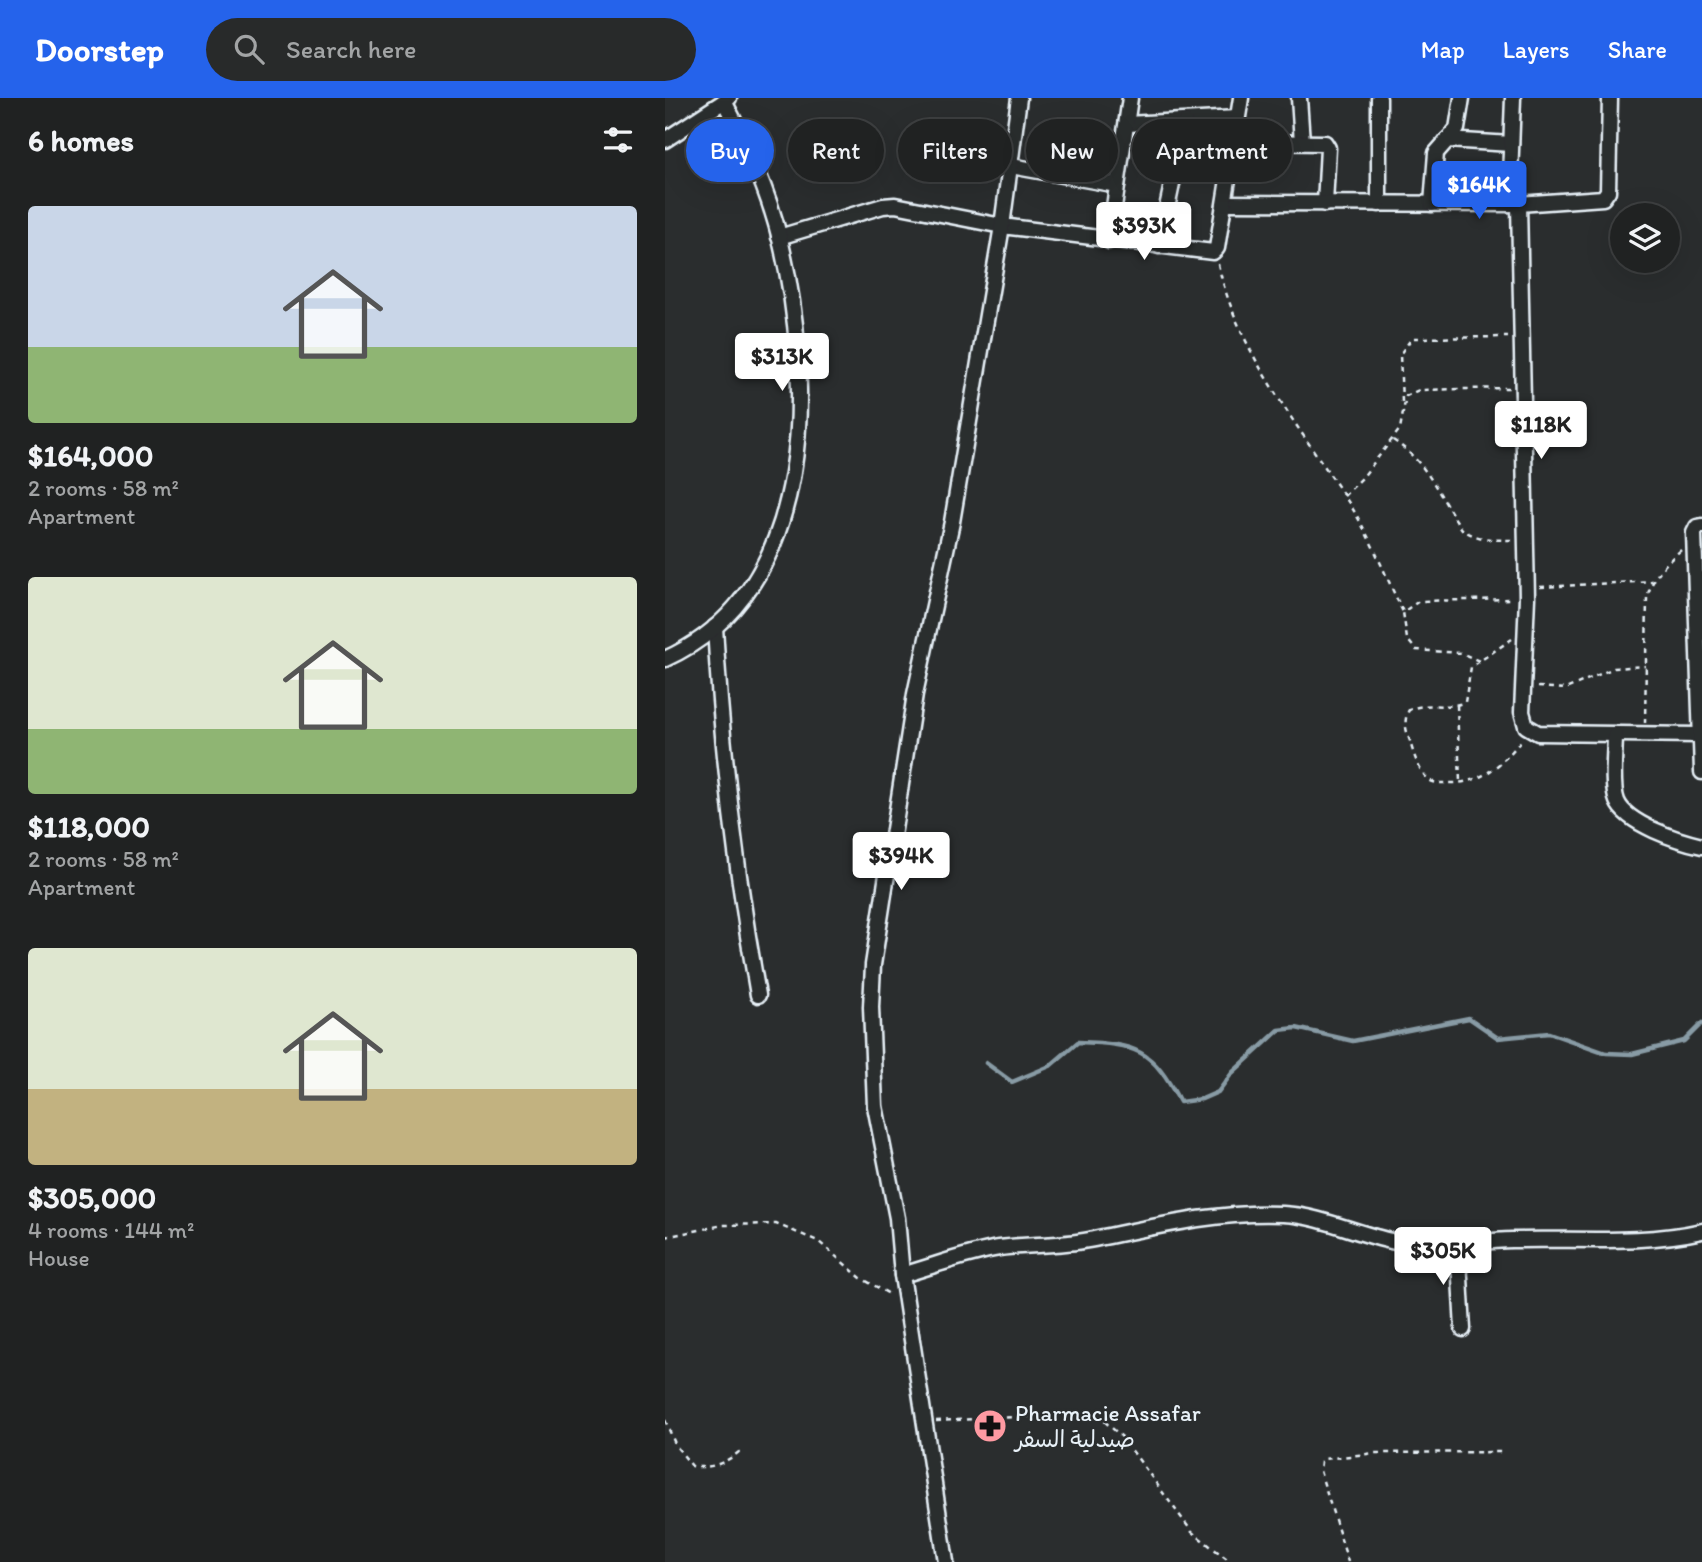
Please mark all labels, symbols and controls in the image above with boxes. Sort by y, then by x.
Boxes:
search box [206,18,696,81]
text: Doorstep [35,30,164,69]
icon: search [230,30,268,68]
text: Search here [286,33,416,65]
text: Map [1421,35,1465,64]
text: Layers [1503,35,1570,64]
text: Share [1608,35,1667,64]
chip: Buy [686,119,774,182]
chip: Rent [788,119,884,182]
chip: Filters [898,119,1012,182]
chip: New [1026,119,1118,182]
chip: Apartment [1132,119,1292,182]
icon: filters [599,121,637,159]
text: 6 homes [28,122,134,159]
pin: $164K [1430,162,1528,221]
text: $164K [1447,170,1511,198]
pin: $393K [1095,202,1193,262]
map controls [1610,203,1680,273]
button: layers [1610,203,1680,273]
text: $393K [1112,211,1176,239]
icon: home [270,251,396,377]
pin: $313K [733,334,831,393]
text: $313K [751,342,813,370]
pin: $118K [1492,402,1590,461]
text: $118K [1511,410,1571,438]
text: $164,000 [28,437,154,474]
text: 2 rooms · 58 m² [28,474,179,502]
text: Apartment [28,502,135,530]
icon: home [270,622,396,748]
text: $118,000 [28,808,150,845]
pin: $394K [852,832,950,892]
text: $394K [869,841,933,869]
text: 2 rooms · 58 m² [28,845,179,873]
text: Apartment [28,873,135,901]
icon: home [270,993,396,1119]
text: $305,000 [28,1179,156,1216]
text: 4 rooms · 144 m² [28,1216,194,1244]
pin: $305K [1394,1228,1492,1287]
text: $305K [1410,1236,1476,1264]
text: House [28,1244,90,1272]
place label: Pharmacie Assafar صيدلية السفر [1013,1399,1201,1453]
pharmacy icon: Pharmacie Assafar صيدلية السفر [971,1407,1009,1445]

